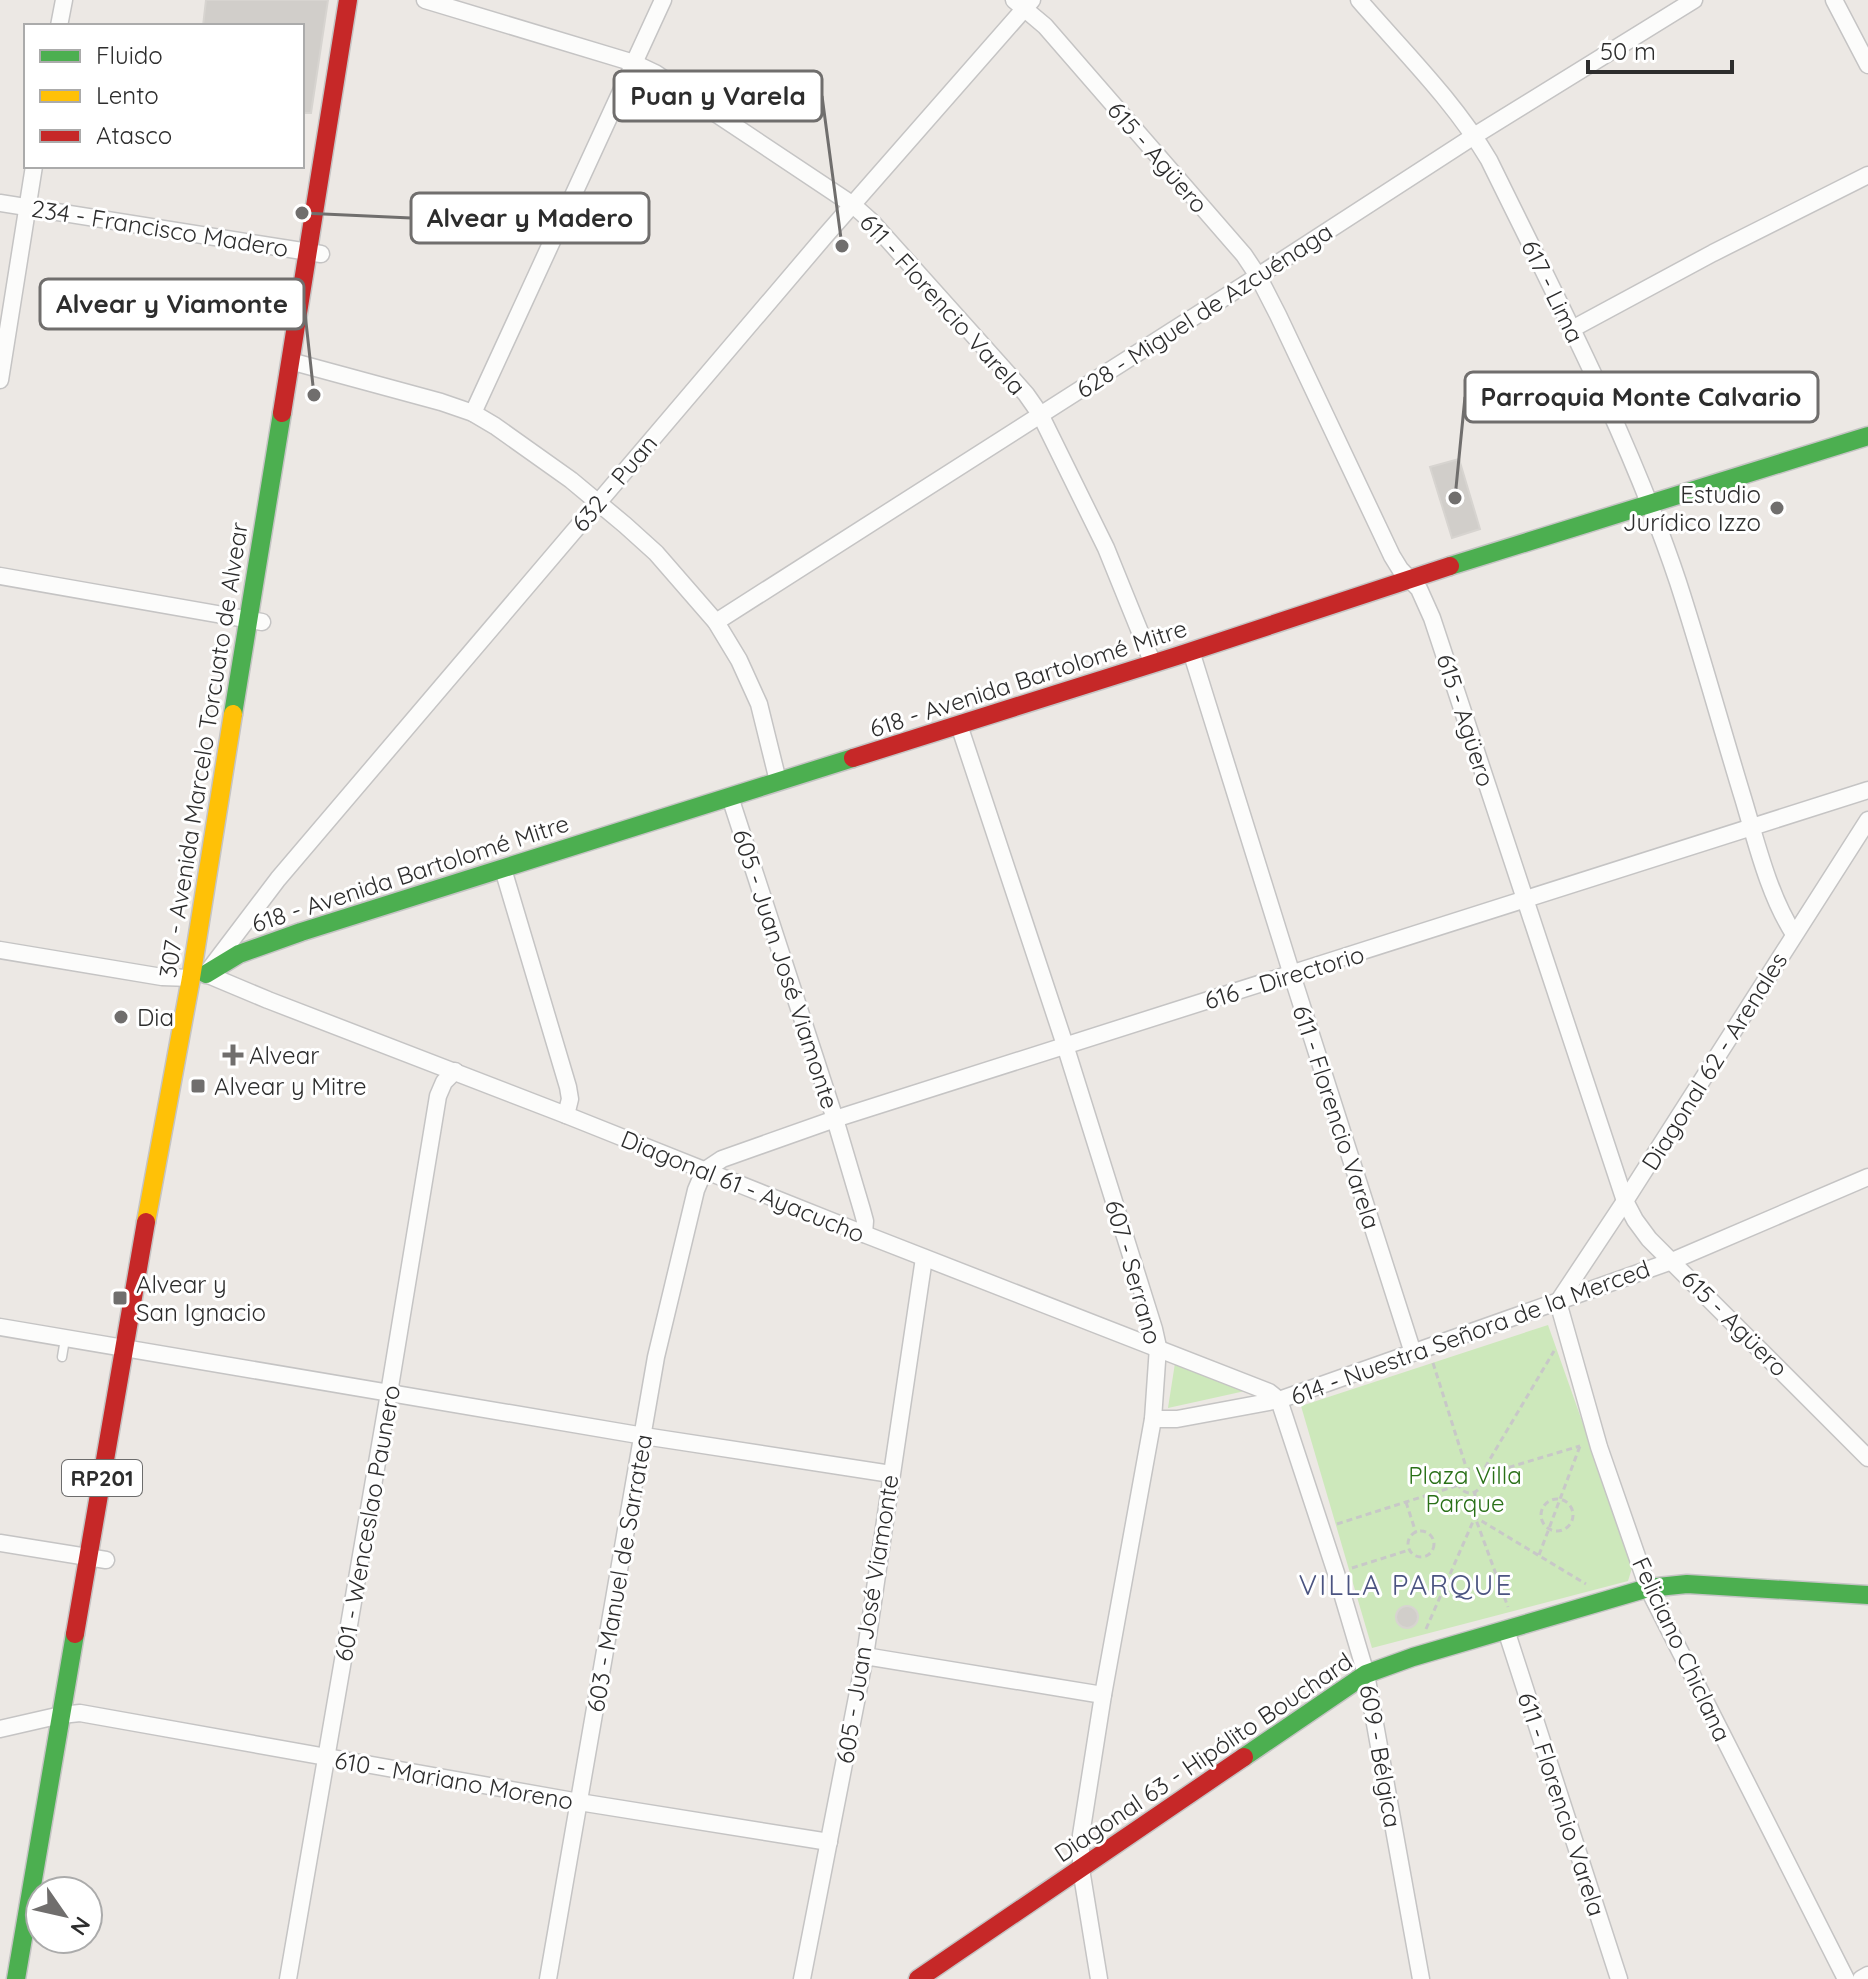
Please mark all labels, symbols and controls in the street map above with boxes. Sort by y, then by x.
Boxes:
legend [24,24,304,168]
scale bar [1588,24,1732,74]
text: 50 m [1600,36,1656,66]
text: Fluido [96,40,163,70]
callout: Puan y Varela [614,71,822,121]
text: Puan y Varela [630,79,806,112]
text: Lento [96,80,159,110]
street label: 615 - Agüero [1101,95,1215,219]
text: Atasco [96,120,172,150]
street label: 234 - Francisco Madero [29,193,291,263]
callout: Alvear y Madero [411,193,649,243]
text: Alvear y Madero [427,201,633,234]
street label: 611 - Florencio Varela [854,207,1032,401]
street label: 628 - Miguel de Azcuénaga [1070,216,1338,404]
street label: 617 - Lima [1515,235,1591,347]
callout: Alvear y Viamonte [40,279,304,329]
text: Alvear y Viamonte [56,287,288,320]
callout: Parroquia Monte Calvario [1465,372,1818,422]
text: Parroquia Monte Calvario [1480,380,1802,413]
street label: 632 - Puan [565,428,663,538]
place label: Estudio Jurídico Izzo [1623,479,1761,537]
marker: Estudio Jurídico Izzo [1768,499,1786,517]
street label: 307 - Avenida Marcelo Torcuato de Alvear [152,520,254,980]
street label: 618 - Avenida Bartolomé Mitre [866,612,1190,744]
street label: 615 - Agüero [1430,650,1502,790]
street label: 618 - Avenida Bartolomé Mitre [248,807,572,939]
street label: 605 - Juan José Viamonte [727,825,845,1113]
street label: 616 - Directorio [1200,938,1368,1016]
street label: Diagonal 62 - Arenales [1635,946,1793,1176]
street label: 611 - Florencio Varela [1287,1001,1387,1233]
place label: Dia [137,1002,174,1032]
marker: Dia [112,1008,130,1026]
place label: Alvear [249,1040,319,1070]
marker: Alvear [224,1046,242,1064]
place label: Alvear y Mitre [214,1071,367,1101]
marker: Alvear y Mitre [189,1077,207,1095]
street label: Diagonal 61 - Ayacucho [617,1123,869,1249]
street label: 607 - Serrano [1099,1196,1169,1348]
street label: 614 - Nuestra Señora de la Merced [1286,1253,1654,1411]
street label: 615 - Agüero [1676,1264,1794,1382]
place label: Alvear y San Ignacio [136,1269,266,1327]
marker: Alvear y San Ignacio [111,1289,129,1307]
street label: 601 - Wenceslao Paunero [328,1383,406,1663]
street label: 603 - Manuel de Sarratea [580,1432,658,1714]
road number: RP201 [62,1460,142,1496]
park label: Plaza Villa Parque [1408,1460,1522,1518]
street label: 605 - Juan José Viamonte [829,1472,905,1766]
street label: Feliciano Chiclana [1626,1552,1738,1746]
district label: VILLA PARQUE [1299,1567,1513,1602]
street label: Diagonal 63 - Hipólito Bouchard [1048,1646,1358,1868]
street label: 609 - Bélgica [1354,1682,1408,1830]
street label: 611 - Florencio Varela [1512,1688,1612,1920]
street label: 610 - Mariano Moreno [332,1744,576,1816]
north arrow [24,1875,104,1955]
text: N [64,1912,97,1941]

